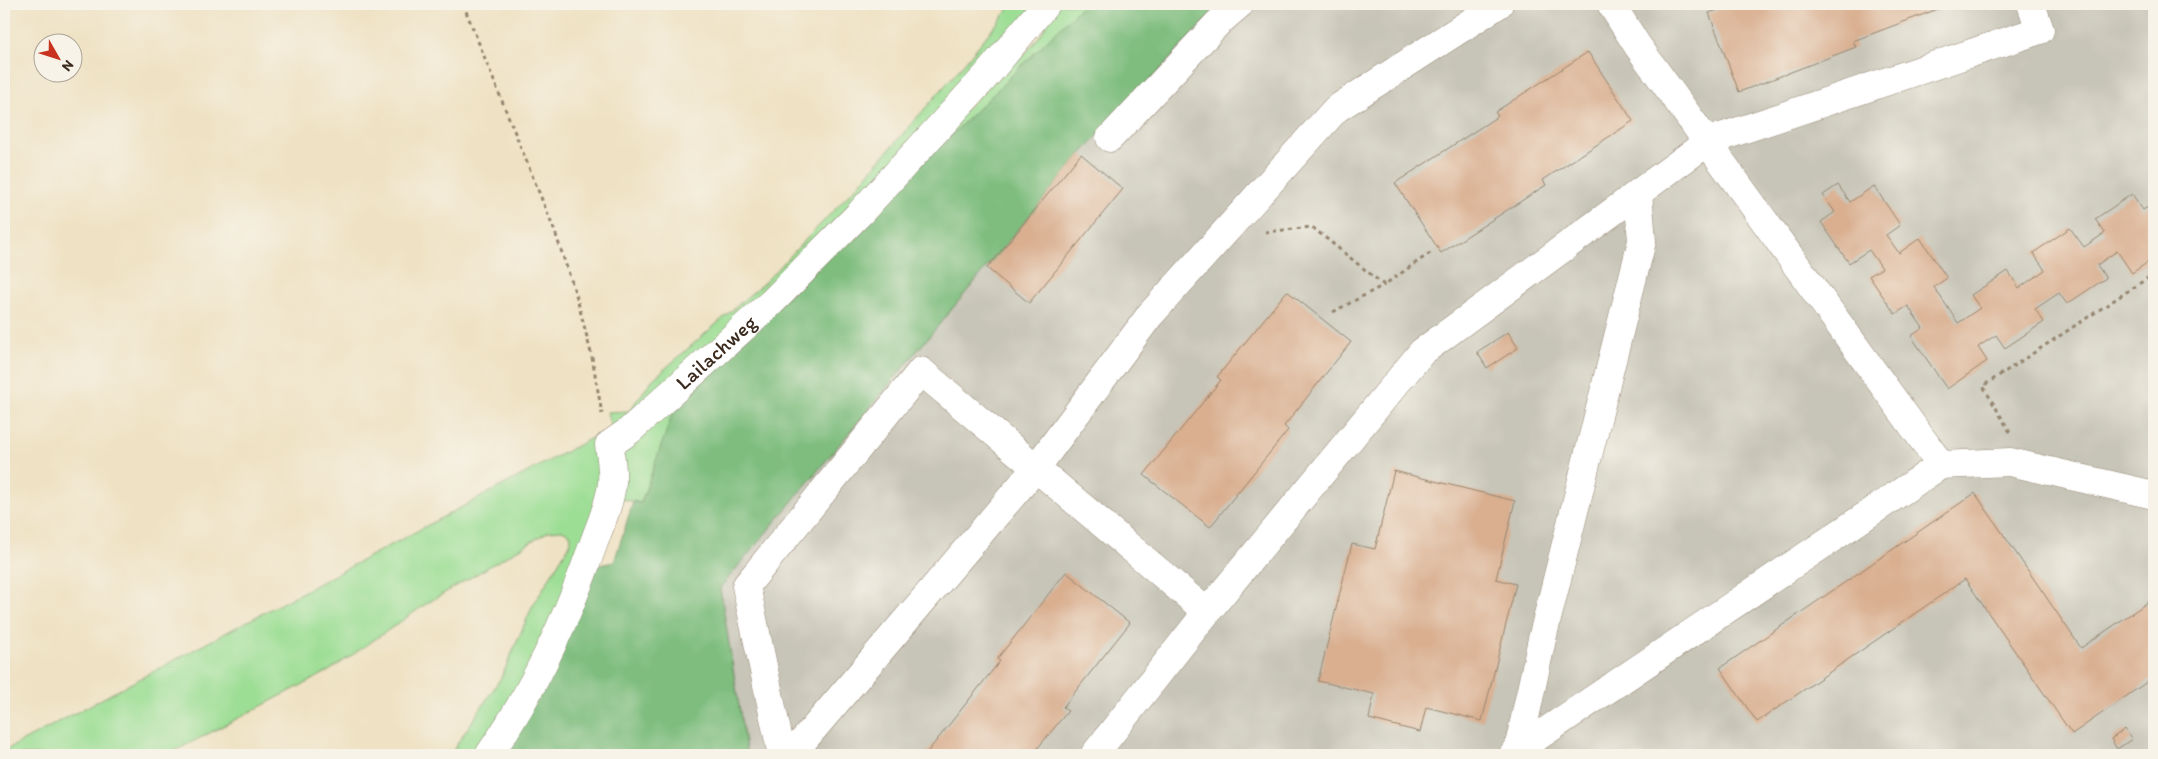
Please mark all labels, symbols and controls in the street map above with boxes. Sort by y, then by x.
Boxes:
north arrow [32,32,82,82]
text: N [58,57,77,75]
street label: Lailachweg [670,309,761,395]

